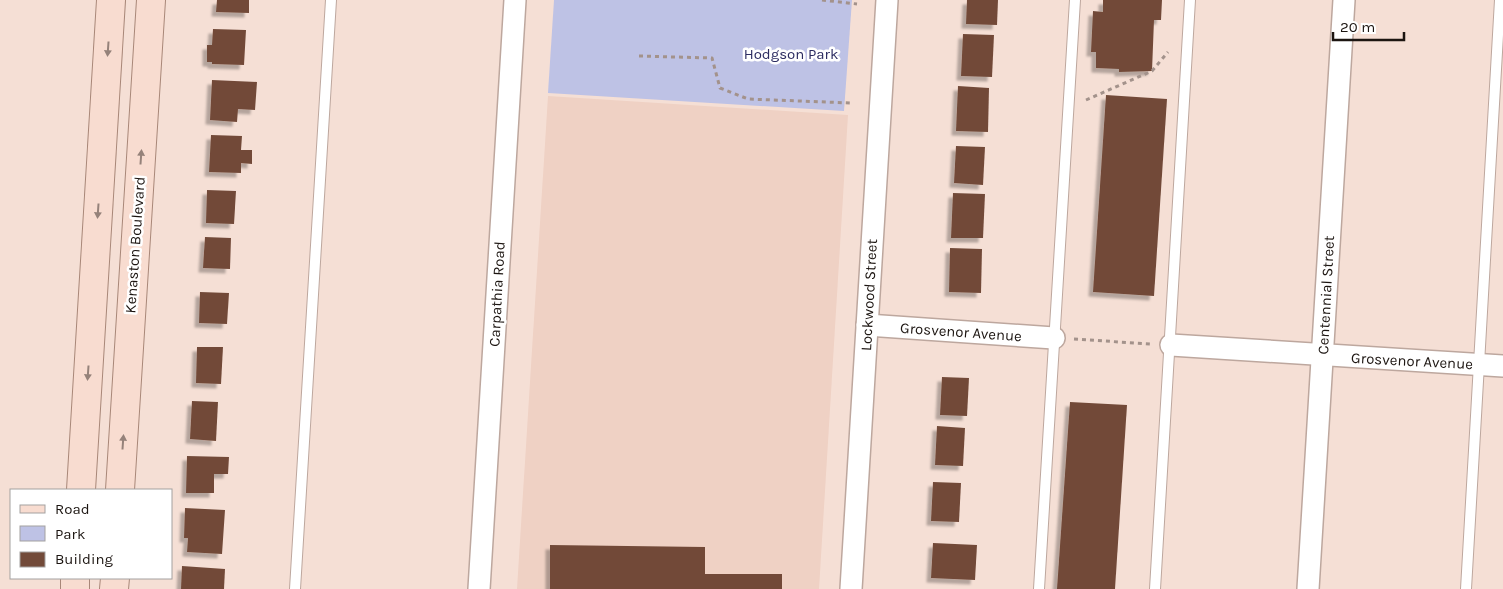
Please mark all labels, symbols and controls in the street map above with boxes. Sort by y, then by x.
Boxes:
scale bar [1333,10,1404,42]
text: 20 m [1340,18,1375,36]
one-way arrow [104,41,112,57]
park label: Hodgson Park [744,45,838,63]
one-way arrow [137,149,145,165]
street label: Kenaston Boulevard [121,176,149,314]
one-way arrow [94,203,102,219]
street label: Centennial Street [1314,235,1338,355]
street label: Lockwood Street [857,238,881,352]
street label: Carpathia Road [485,241,509,347]
street label: Grosvenor Avenue [900,319,1022,345]
street label: Grosvenor Avenue [1351,349,1473,373]
one-way arrow [84,365,92,381]
one-way arrow [120,433,128,449]
legend [10,489,172,579]
text: Road [55,500,90,518]
text: Park [55,525,85,543]
text: Building [55,550,113,568]

